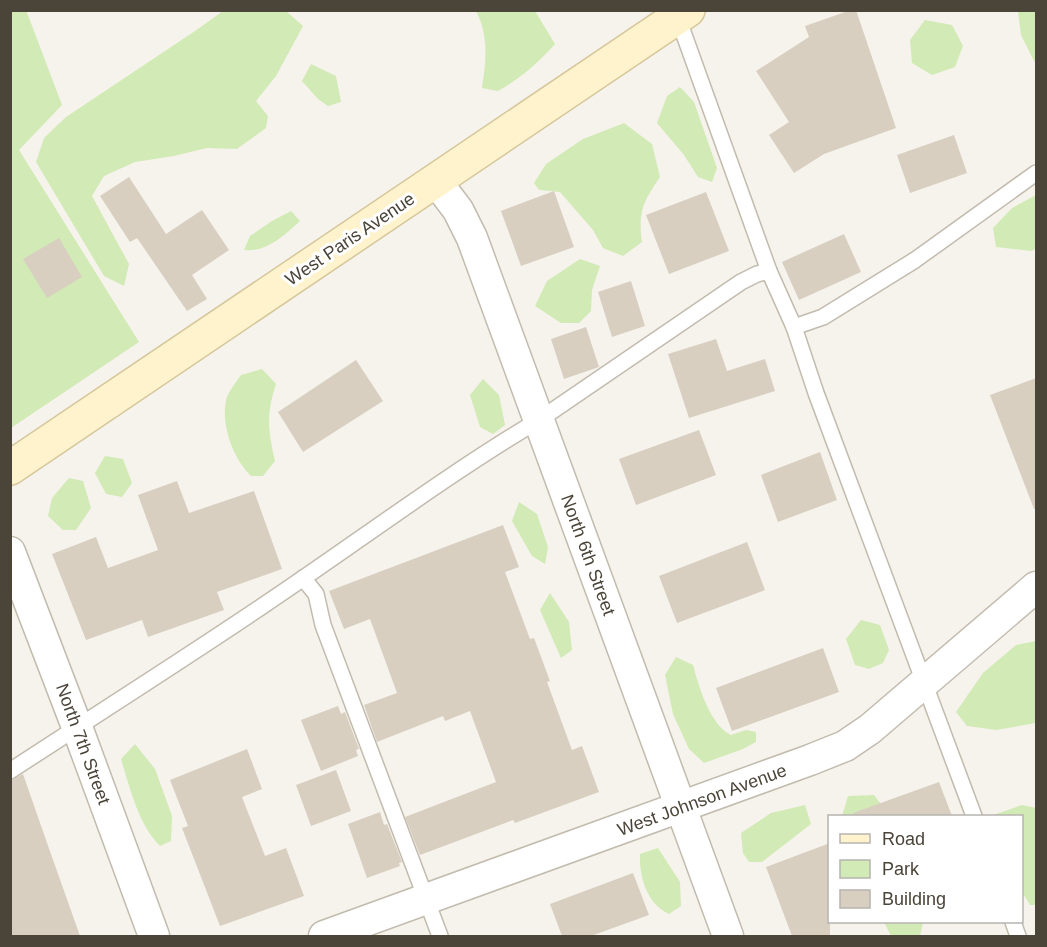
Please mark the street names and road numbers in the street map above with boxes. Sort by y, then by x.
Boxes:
street label: West Paris Avenue [282,188,418,290]
street label: North 6th Street [557,492,619,618]
street label: North 7th Street [52,681,114,807]
street label: West Johnson Avenue [615,760,789,840]

